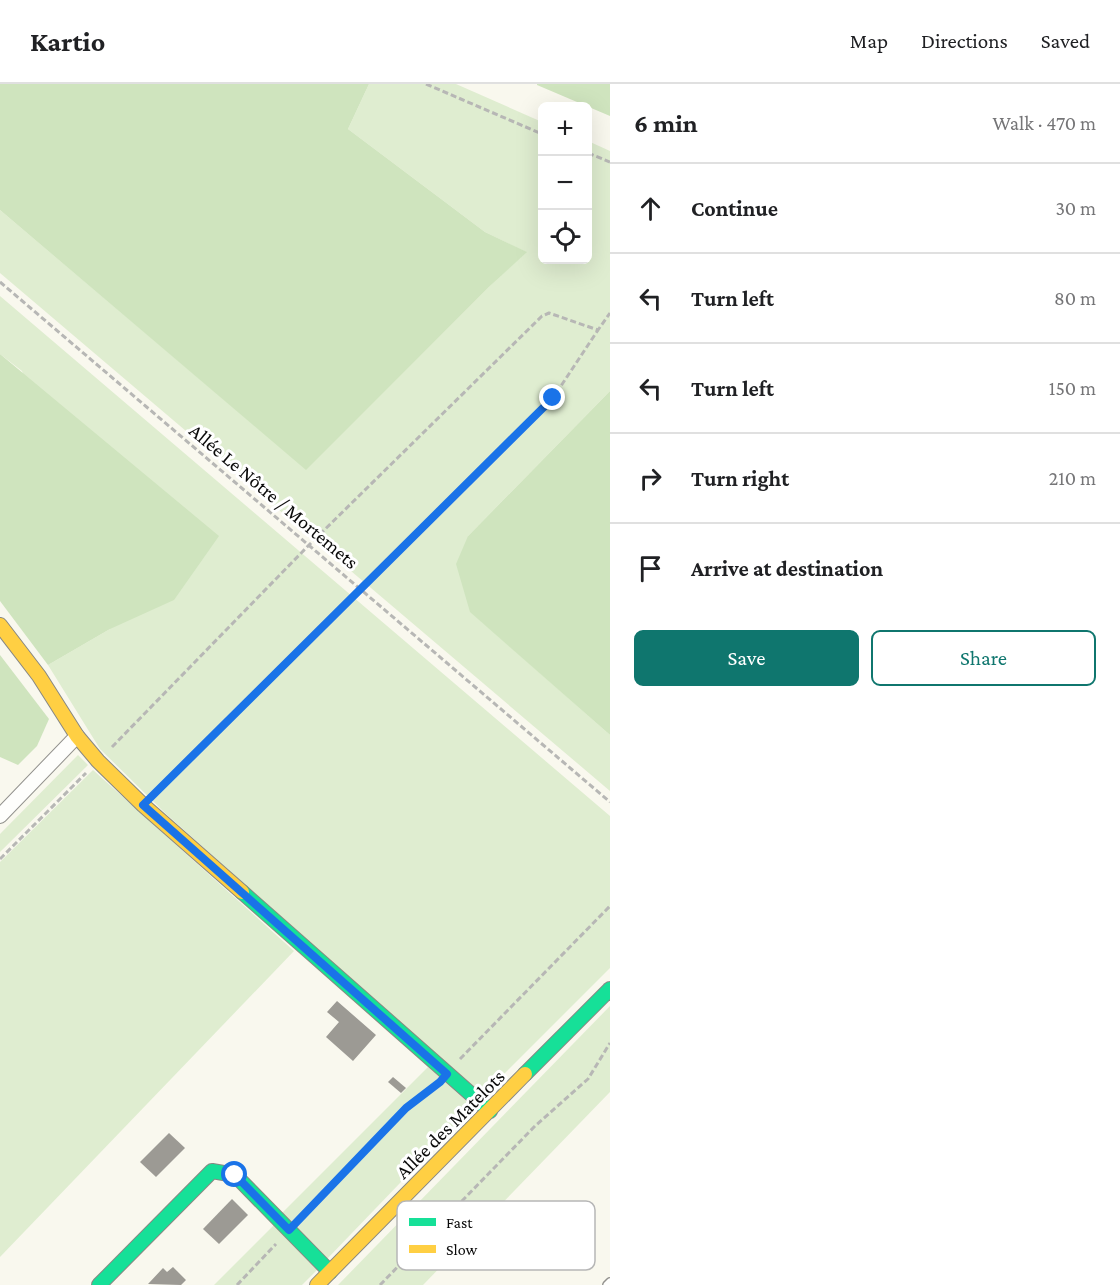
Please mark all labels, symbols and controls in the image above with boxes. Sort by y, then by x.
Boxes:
text: Kartio [30,26,105,57]
text: Map [850,29,888,53]
text: Directions [921,29,1008,53]
text: Saved [1041,29,1090,53]
map controls [538,102,592,264]
button: + [538,102,592,156]
text: 6 min [634,109,698,138]
text: Walk · 470 m [992,112,1096,134]
button: − [538,156,592,210]
icon: ahead [634,192,667,225]
text: Continue [691,196,778,221]
text: 30 m [1055,197,1096,219]
button: locate [538,210,592,264]
icon: left [634,282,667,315]
text: Turn left [691,286,774,311]
text: 80 m [1054,287,1096,309]
icon: left [634,372,667,405]
text: Turn left [691,376,774,401]
text: 150 m [1049,377,1096,399]
route end [539,384,565,410]
street label: Allée Le Nôtre / Mortemets [185,419,363,573]
icon: right [634,462,667,495]
text: Turn right [691,466,789,491]
text: 210 m [1049,467,1096,489]
icon: arrive [634,552,667,585]
text: Arrive at destination [691,556,883,581]
button: Save [634,630,859,686]
button: Share [871,630,1096,686]
street label: Allée des Matelots [391,1065,509,1183]
route start [221,1161,247,1187]
legend [397,1201,595,1270]
text: Fast [446,1214,473,1231]
text: Slow [446,1241,478,1258]

